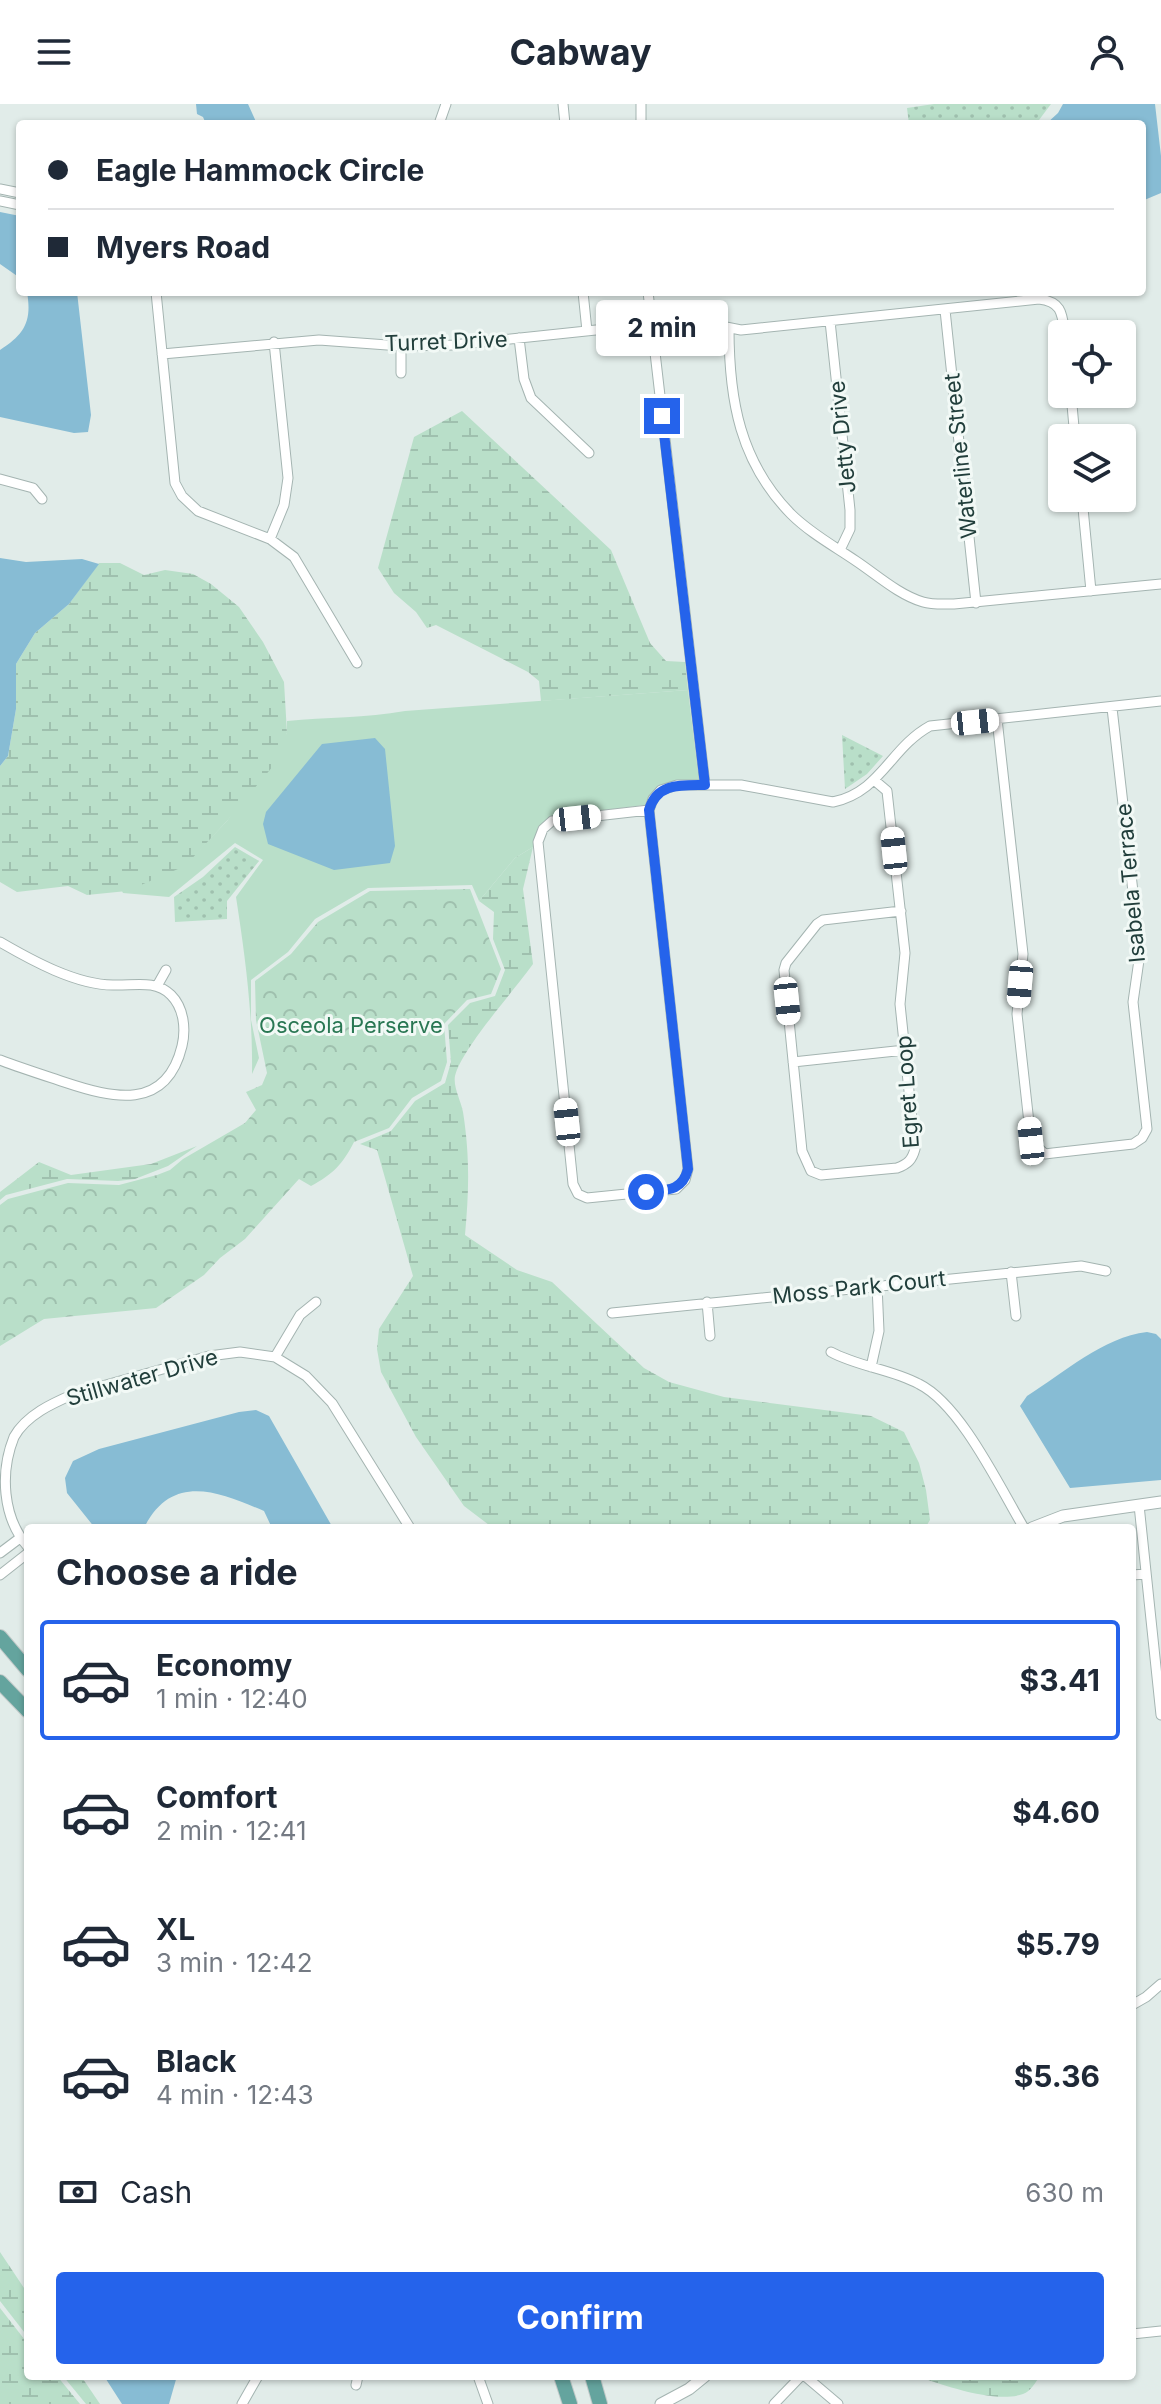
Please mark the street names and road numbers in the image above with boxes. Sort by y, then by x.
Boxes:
street label: Turret Drive [384,326,508,356]
street label: Waterline Street [938,372,982,540]
street label: Jetty Drive [823,380,861,494]
street label: Isabela Terrace [1110,802,1150,964]
street label: Egret Loop [890,1035,924,1149]
street label: Moss Park Court [771,1265,947,1309]
street label: Stillwater Drive [63,1343,221,1411]

